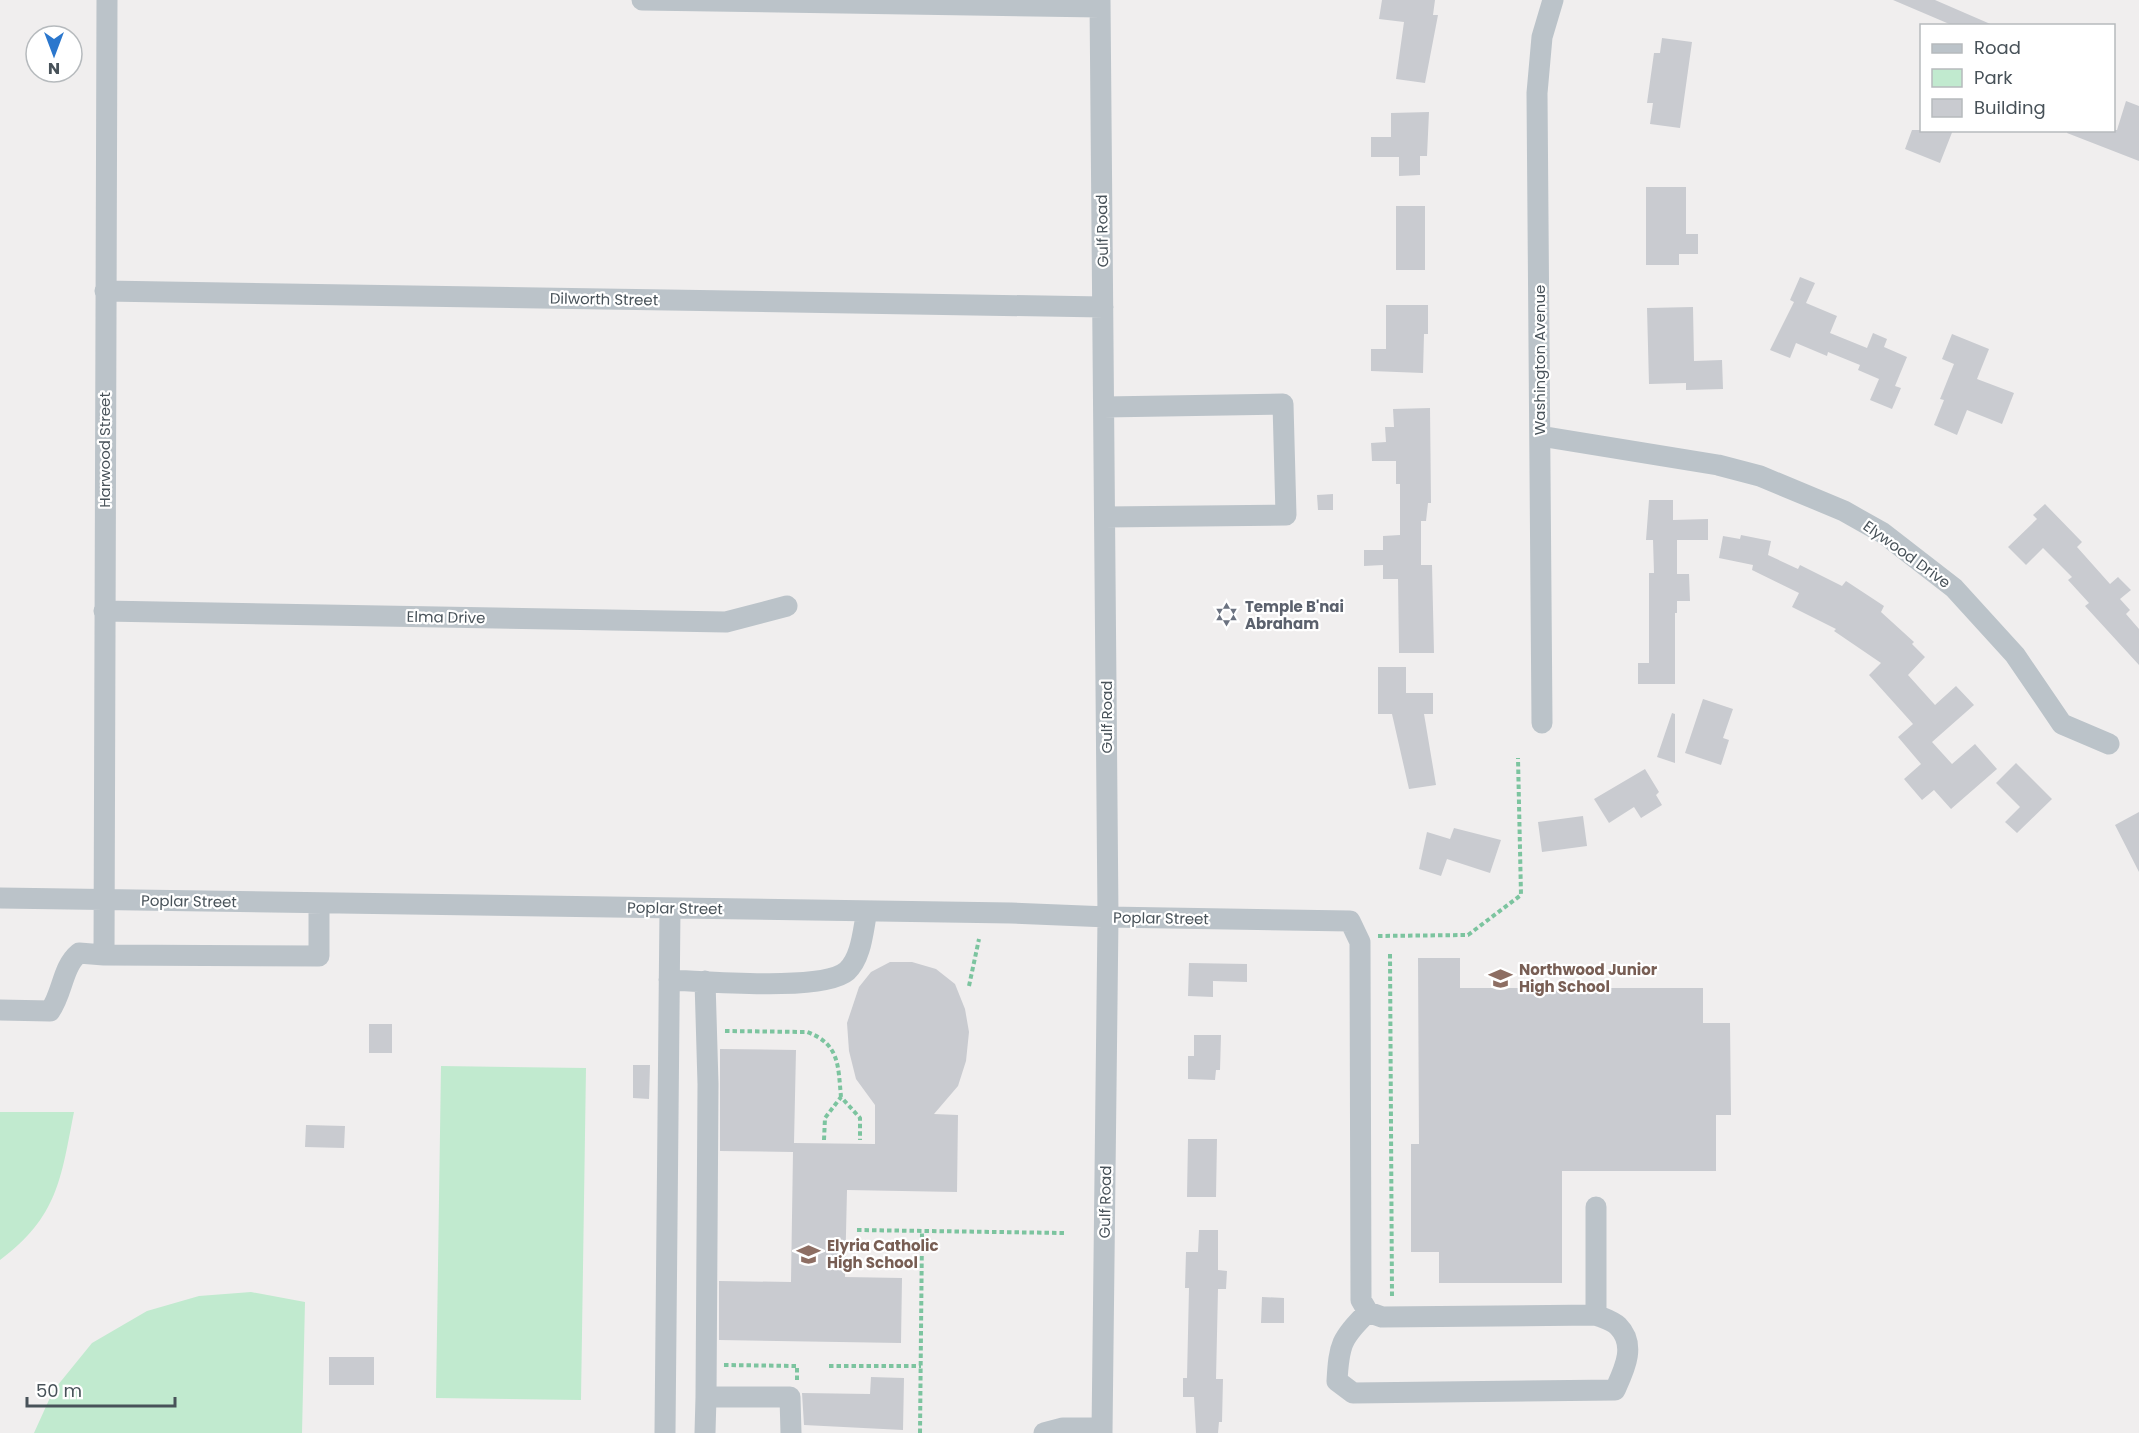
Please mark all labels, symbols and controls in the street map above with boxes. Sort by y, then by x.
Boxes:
north arrow [24,24,84,84]
legend [1920,24,2115,132]
text: Road [1974,35,2021,60]
text: N [48,57,60,80]
text: Park [1974,65,2013,90]
text: Building [1974,95,2046,120]
street label: Gulf Road [1091,194,1113,268]
street label: Washington Avenue [1529,285,1550,435]
street label: Dilworth Street [550,288,658,310]
street label: Harwood Street [94,392,115,508]
street label: Elywood Drive [1859,515,1955,593]
place label: Temple B'nai Abraham [1245,596,1344,634]
synagogue icon: Temple B'nai Abraham [1214,602,1240,628]
street label: Elma Drive [407,606,485,628]
street label: Gulf Road [1096,681,1117,753]
street label: Poplar Street [141,890,237,912]
street label: Poplar Street [627,897,723,919]
street label: Poplar Street [1113,907,1209,929]
place label: Northwood Junior High School [1519,959,1658,997]
school or university icon: Northwood Junior High School [1488,965,1514,991]
street label: Gulf Road [1094,1165,1116,1239]
place label: Elyria Catholic High School [827,1235,939,1273]
school or university icon: Elyria Catholic High School [796,1241,822,1267]
scale bar [27,1370,176,1408]
text: 50 m [36,1378,82,1403]

